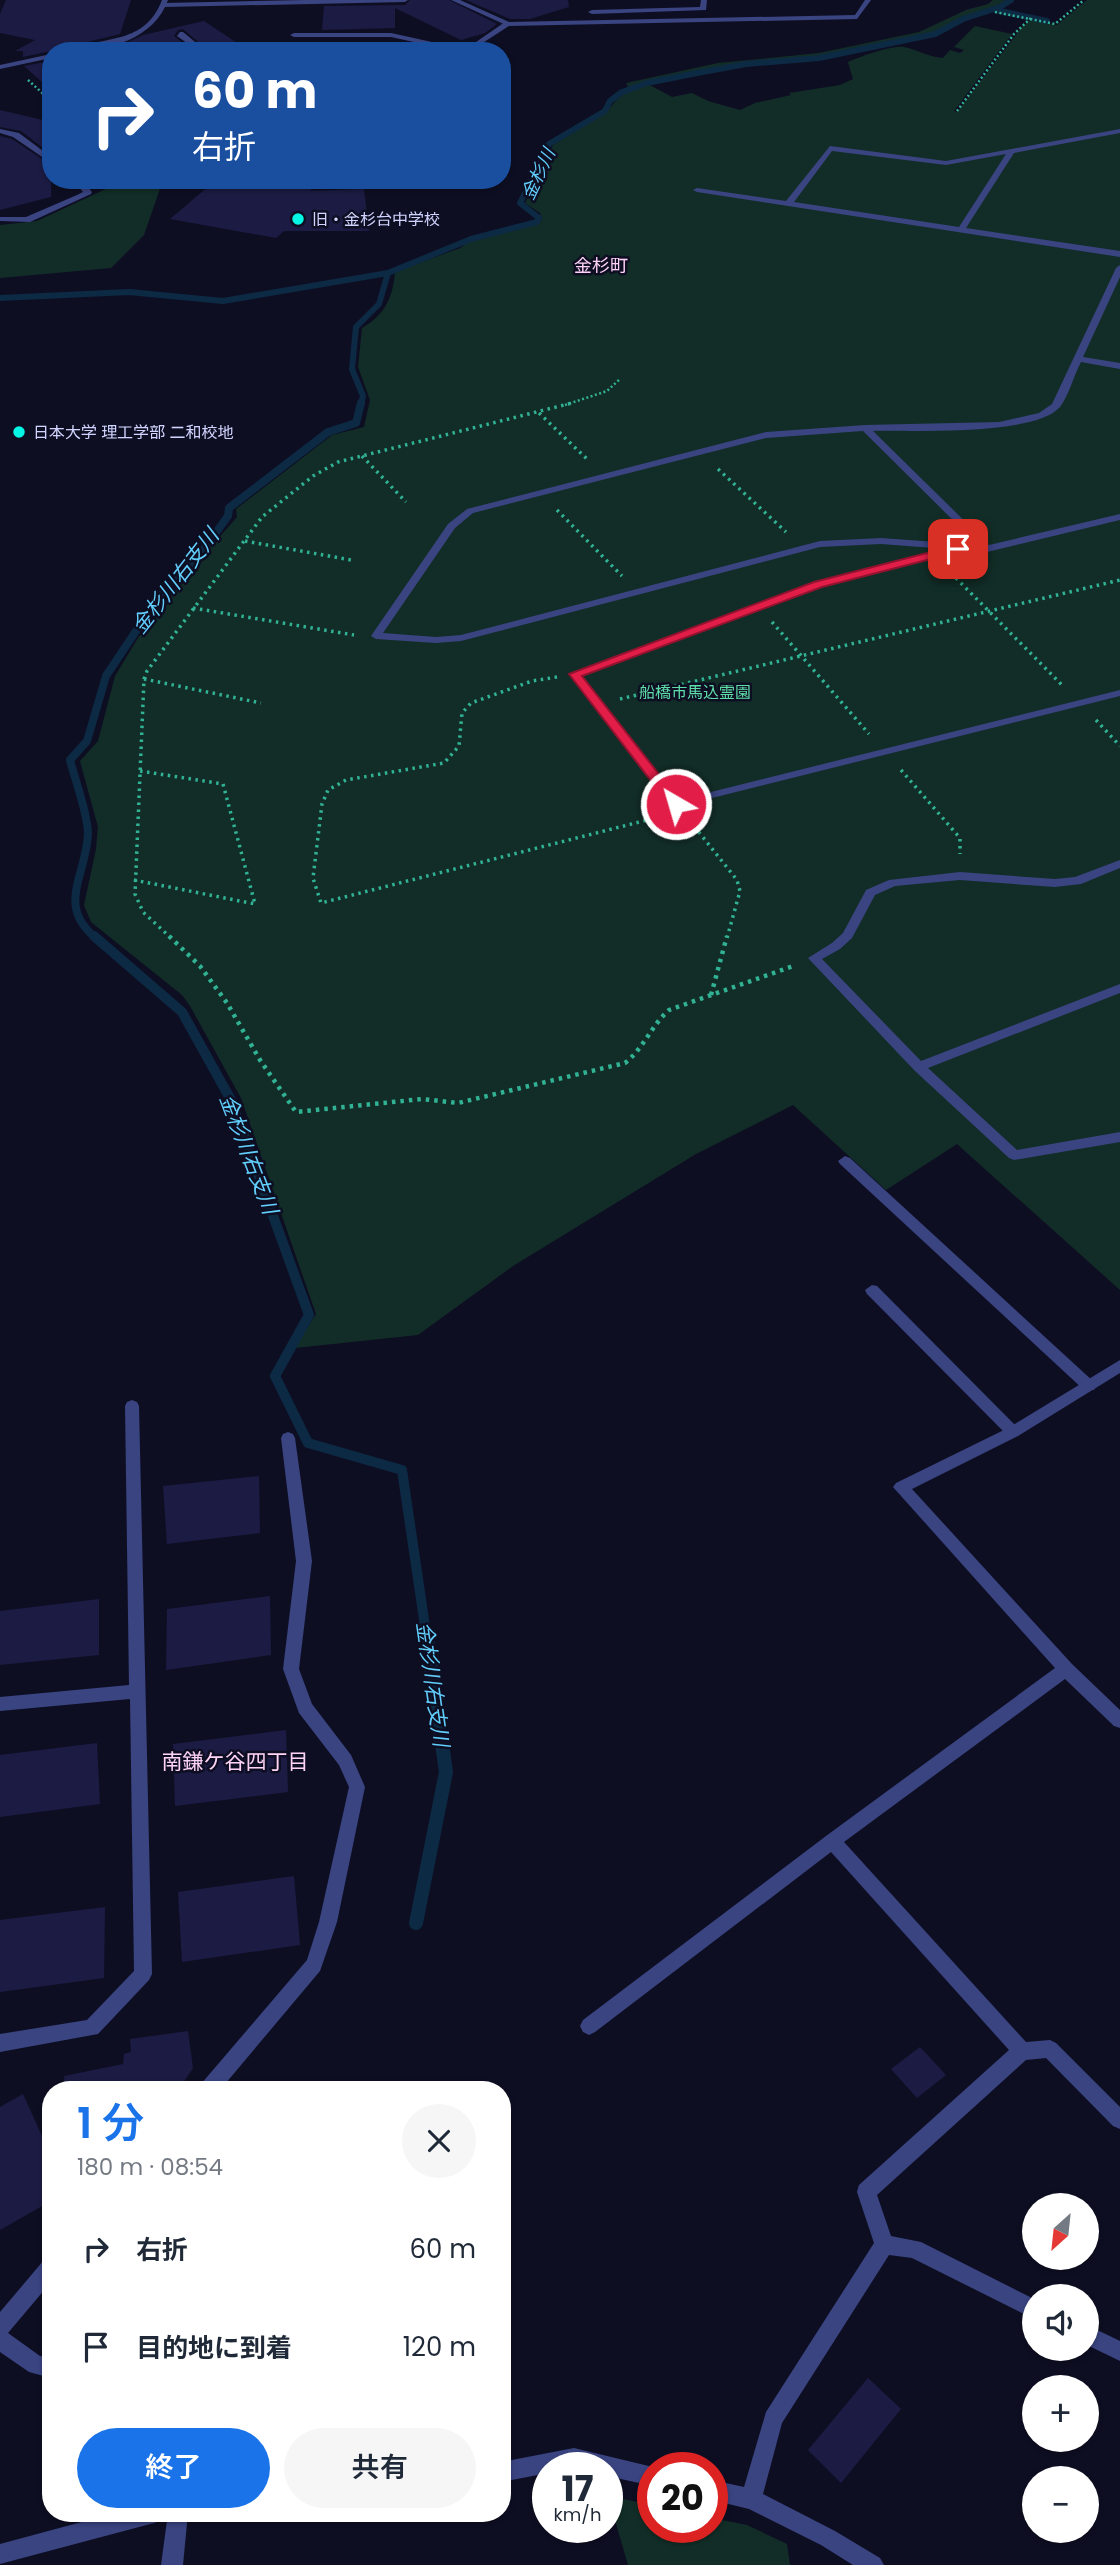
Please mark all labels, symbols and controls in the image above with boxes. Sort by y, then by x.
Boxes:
text: 60 m [192,57,317,125]
icon: right [77,70,168,161]
text: 右折 [192,124,256,169]
water label: 金杉川 [515,142,562,204]
place label: 旧・金杉台中学校 [312,208,440,231]
marker: 旧・金杉台中学校 [290,211,306,227]
district label: 金杉町 [574,253,628,278]
place label: 日本大学 理工学部 二和校地 [33,421,234,444]
marker: 日本大学 理工学部 二和校地 [11,424,27,440]
pin [928,519,988,579]
water label: 金杉川右支川 [125,521,226,640]
icon: arrive [939,530,977,568]
park label: 船橋市馬込霊園 [639,681,751,704]
position arrow [639,767,713,841]
water label: 金杉川右支川 [213,1090,286,1220]
water label: 金杉川右支川 [410,1620,456,1750]
district label: 南鎌ケ谷四丁目 [162,1747,309,1776]
text: 1 分 [77,2094,144,2153]
button: close [402,2104,476,2178]
text: 180 m · 08:54 [77,2151,223,2183]
north arrow [1022,2193,1099,2270]
map controls [1022,2193,1099,2543]
icon: right [77,2230,115,2268]
text: 60 m [409,2231,476,2267]
text: 右折 [136,2232,188,2268]
button: sound [1022,2284,1099,2361]
icon: arrive [77,2328,115,2366]
text: 120 m [403,2329,476,2365]
text: 目的地に到着 [136,2330,292,2366]
button: + [1022,2375,1099,2452]
button: 終了 [77,2428,270,2508]
button: 共有 [284,2428,476,2508]
speed limit sign: 20 [637,2452,728,2543]
text: 17 [562,2464,593,2513]
button: − [1022,2466,1099,2543]
text: km/h [554,2502,601,2527]

